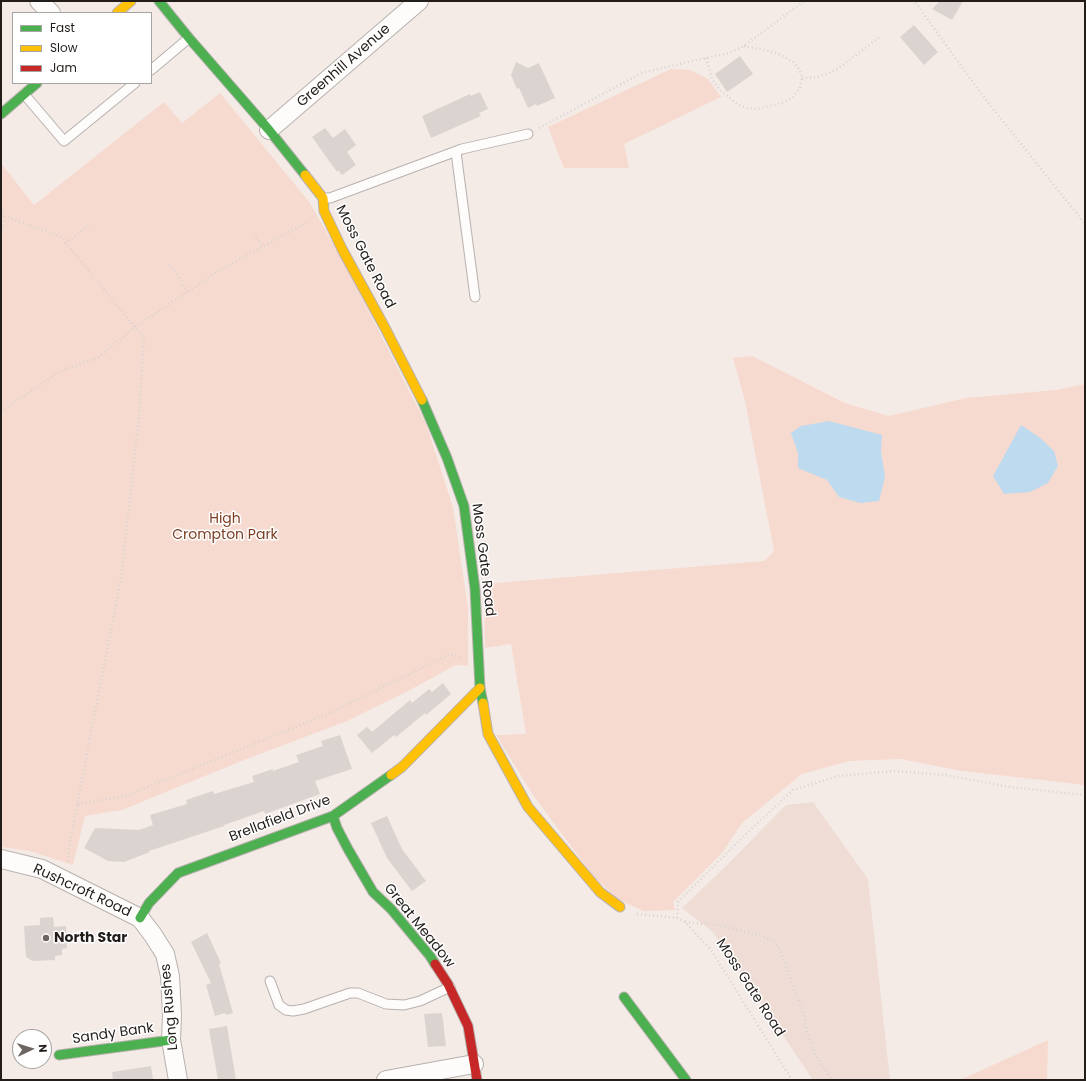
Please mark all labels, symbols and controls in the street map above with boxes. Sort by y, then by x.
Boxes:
legend [12,12,152,84]
text: Fast [50,19,75,36]
street label: Greenhill Avenue [294,21,394,111]
text: Slow [50,39,78,56]
text: Jam [50,59,77,76]
street label: Moss Gate Road [332,203,398,311]
street label: Moss Gate Road [468,503,498,617]
park label: High Crompton Park [172,511,278,544]
street label: Brellafield Drive [227,792,333,846]
street label: Rushcroft Road [30,861,134,921]
street label: Great Meadow [380,881,458,971]
place label: North Star [54,930,127,946]
marker: North Star [41,933,51,943]
street label: Moss Gate Road [712,936,788,1040]
street label: Long Rushes [158,963,182,1051]
street label: Sandy Bank [71,1020,155,1048]
north arrow [12,1029,52,1069]
text: N [35,1044,51,1053]

